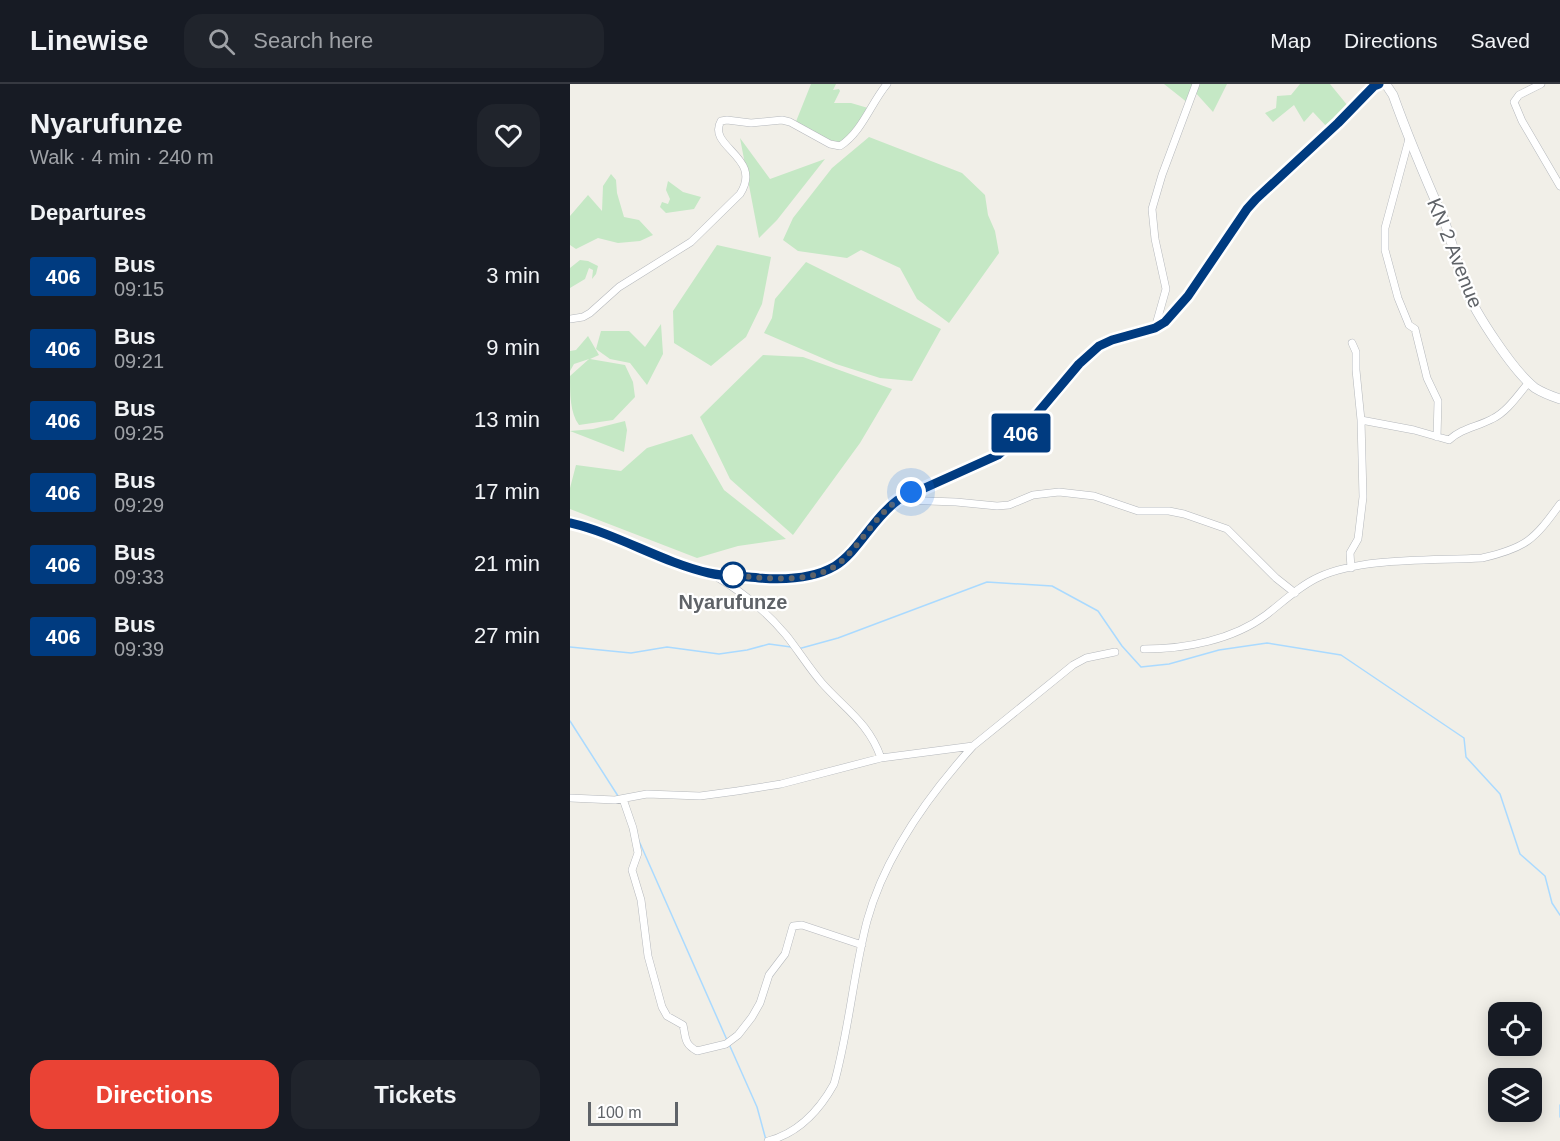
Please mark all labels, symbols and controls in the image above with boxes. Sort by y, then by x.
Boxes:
search box [184,14,604,68]
text: Linewise [30,25,148,56]
icon: search [205,25,238,58]
text: Search here [253,28,373,53]
text: Map [1270,29,1311,52]
text: Directions [1344,29,1437,52]
text: Saved [1470,29,1530,52]
button: heart [477,104,540,167]
text: Nyarufunze [30,108,182,139]
text: Walk · 4 min · 240 m [30,146,214,168]
street label: KN 2 Avenue [1423,195,1487,311]
text: Departures [30,200,146,225]
text: Bus [114,252,156,277]
text: 3 min [486,263,540,288]
text: 406 [45,265,81,288]
text: 09:15 [114,278,164,300]
text: Bus [114,324,156,349]
text: 9 min [486,335,540,360]
text: 406 [45,337,81,360]
text: 09:21 [114,350,164,372]
text: Bus [114,396,156,421]
text: 13 min [474,407,540,432]
text: 406 [45,409,81,432]
line badge: 406 [986,414,1056,452]
text: 09:25 [114,422,164,444]
text: 406 [1003,422,1039,445]
text: Bus [114,468,156,493]
your location [896,477,926,507]
text: 17 min [474,479,540,504]
text: 406 [45,481,81,504]
text: 09:29 [114,494,164,516]
text: Bus [114,540,156,565]
text: 21 min [474,551,540,576]
text: 406 [45,553,81,576]
marker: Nyarufunze [720,562,746,588]
text: 09:33 [114,566,164,588]
place label: Nyarufunze [679,591,787,613]
text: Bus [114,612,156,637]
text: 27 min [474,623,540,648]
text: 406 [45,625,81,648]
text: 09:39 [114,638,164,660]
map controls [1488,1002,1542,1122]
button: locate [1488,1002,1542,1056]
button: Directions [30,1060,279,1129]
button: Tickets [291,1060,540,1129]
button: layers [1488,1068,1542,1122]
scale bar [588,1099,678,1126]
text: 100 m [597,1104,641,1121]

